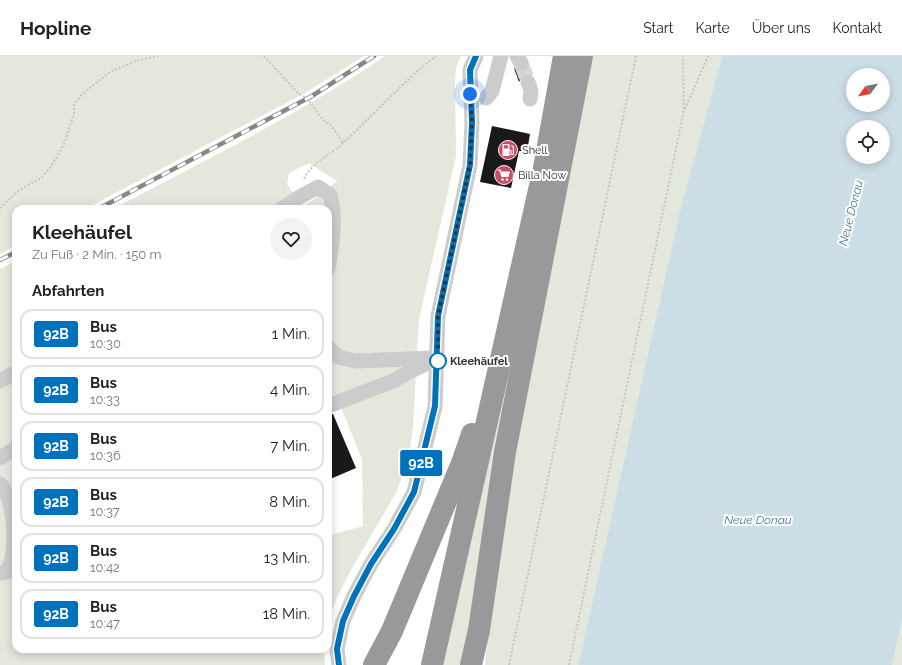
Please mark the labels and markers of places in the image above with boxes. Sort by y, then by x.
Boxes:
fuel station icon: Shell [497,139,519,161]
place label: Shell [522,144,548,157]
supermarket icon: Billa Now [493,164,515,186]
place label: Billa Now [518,169,566,182]
marker: Kleehäufel [429,352,447,370]
place label: Kleehäufel [450,355,508,368]

